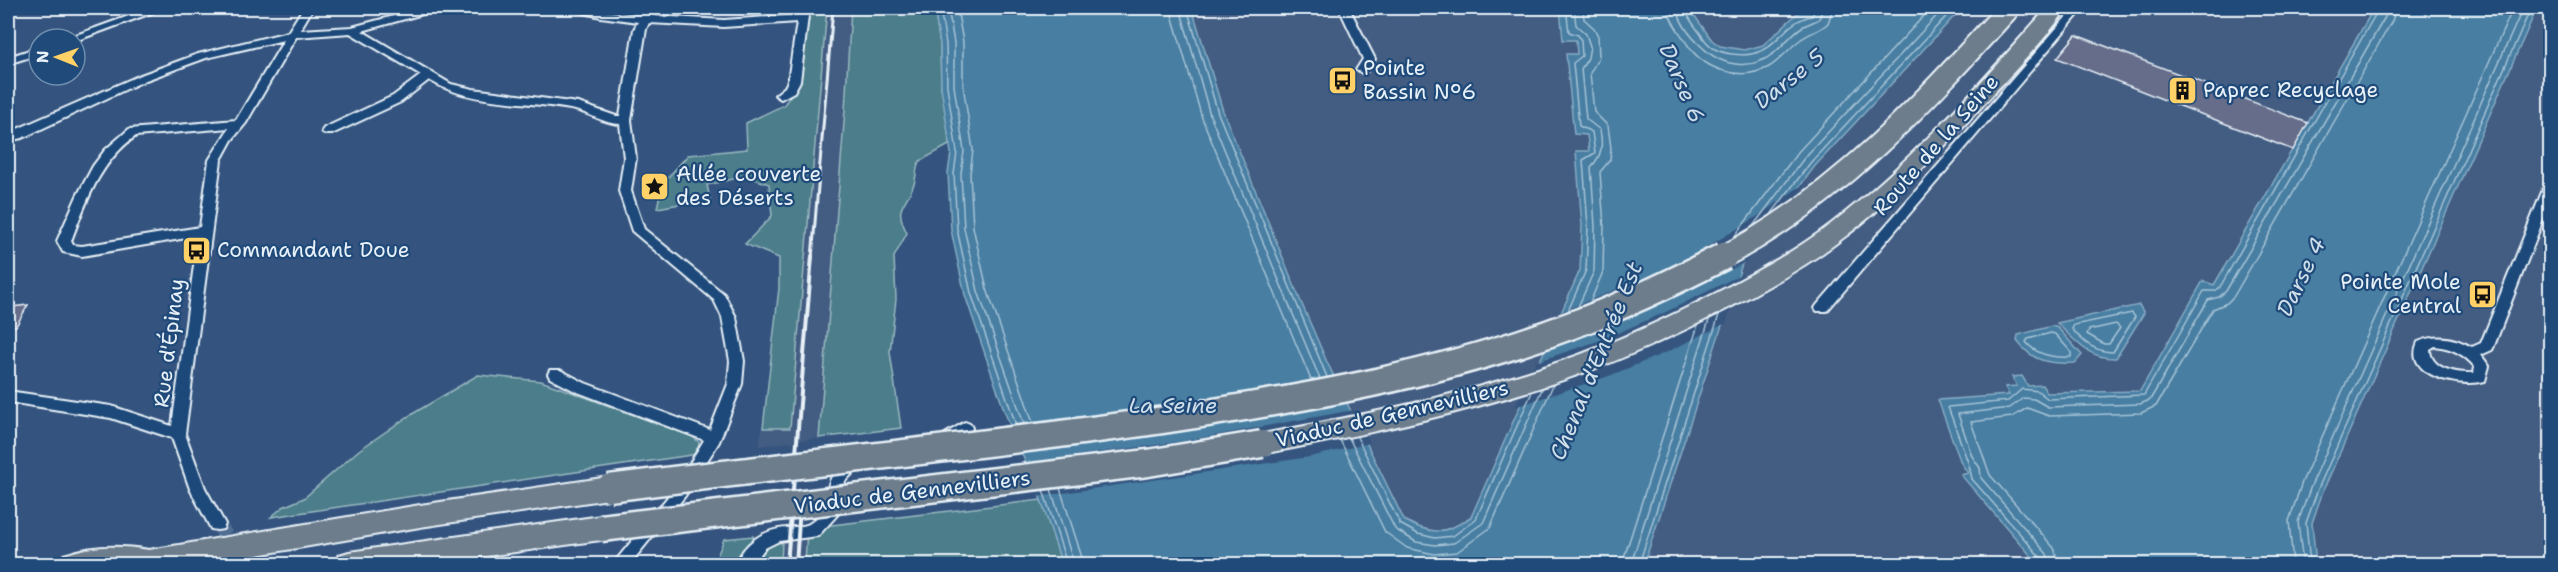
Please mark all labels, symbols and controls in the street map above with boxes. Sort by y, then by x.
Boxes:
north arrow [27,27,87,87]
water label: Darse 6 [1652,39,1712,127]
water label: Darse 5 [1748,42,1831,116]
text: N [32,50,53,63]
place label: Pointe Bassin N°6 [1363,54,1476,106]
bus stop icon: Pointe Bassin N°6 [1326,64,1358,96]
street label: Route de la Seine [1867,69,2005,221]
building icon: Paprec Recyclage [2166,74,2198,106]
place label: Paprec Recyclage [2203,76,2378,104]
place label: Allée couverte des Déserts [676,160,821,212]
place icon: Allée couverte des Déserts [639,170,671,202]
water label: Darse 4 [2270,233,2332,321]
bus stop icon: Commandant Doue [180,234,212,266]
place label: Commandant Doue [217,236,410,264]
water label: Chenal d'Entrée Est [1543,257,1649,464]
place label: Pointe Mole Central [2340,268,2462,320]
street label: Rue d'Épinay [146,277,191,409]
bus stop icon: Pointe Mole Central [2466,278,2498,310]
street label: Viaduc de Gennevilliers [1273,374,1511,454]
water label: La Seine [1129,391,1217,420]
street label: Viaduc de Gennevilliers [792,464,1032,520]

